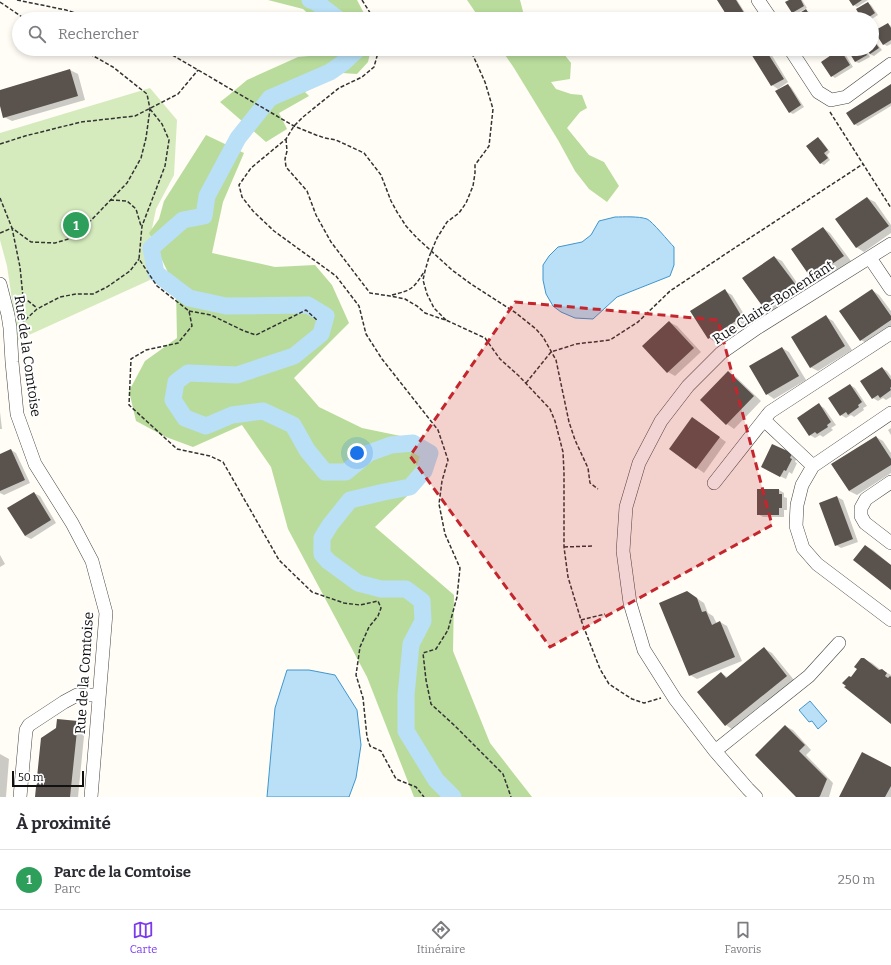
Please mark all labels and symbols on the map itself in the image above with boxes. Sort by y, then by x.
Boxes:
pin: 1 [63,210,89,240]
street label: Rue Claire-Bonenfant [710,257,837,348]
street label: Rue de la Comtoise [11,294,44,418]
your location [347,443,367,463]
street label: Rue de la Comtoise [72,611,97,735]
scale bar [12,769,84,788]

